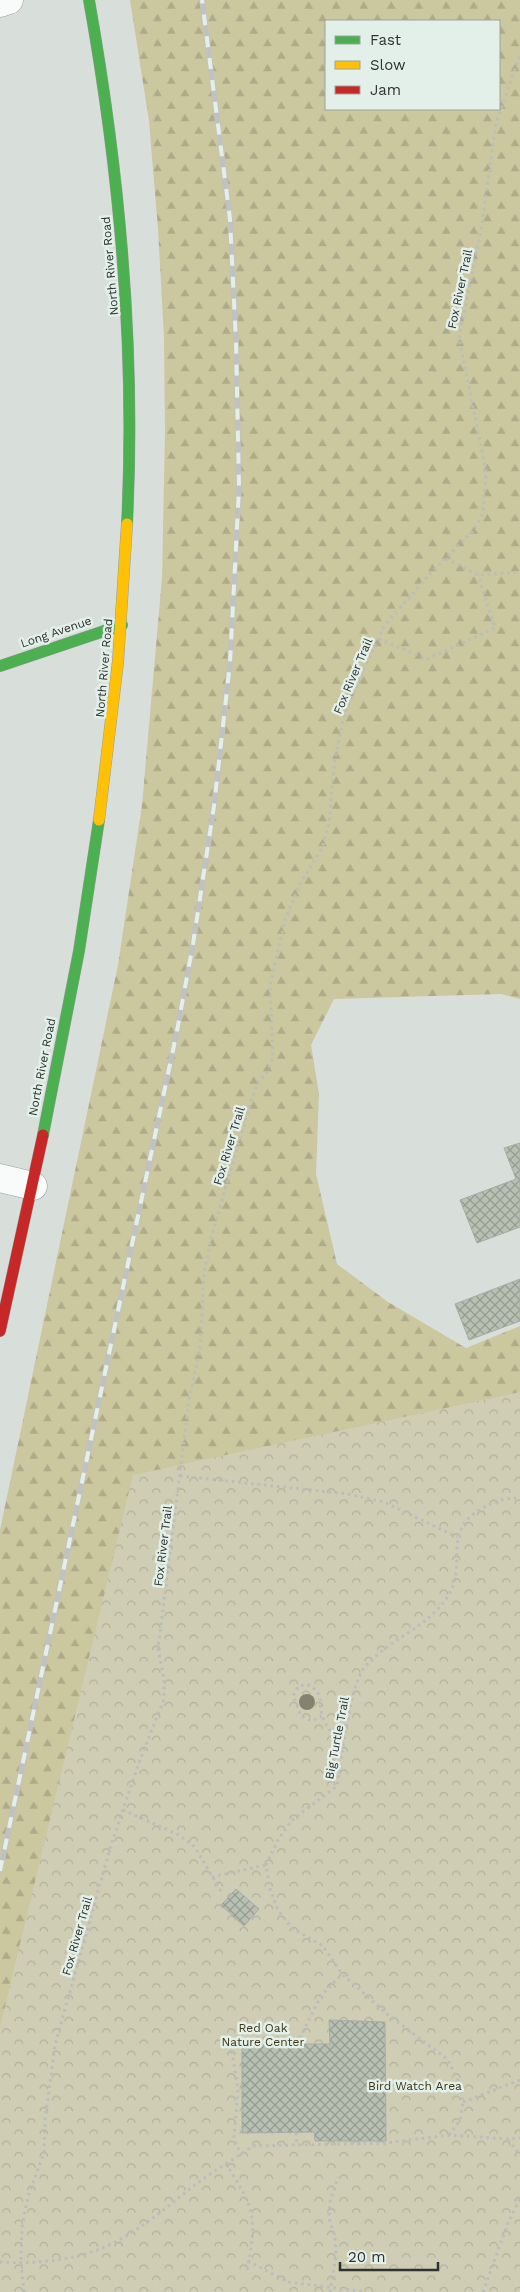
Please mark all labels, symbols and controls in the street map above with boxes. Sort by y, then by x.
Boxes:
legend [325,20,500,110]
text: Fast [370,31,402,49]
text: Slow [370,56,406,74]
text: Jam [370,81,401,99]
street label: North River Road [99,216,121,316]
street label: Fox River Trail [445,247,475,330]
street label: Long Avenue [19,613,93,651]
street label: North River Road [93,618,115,718]
street label: Fox River Trail [331,636,375,716]
street label: North River Road [26,1017,58,1117]
street label: Fox River Trail [210,1105,248,1187]
street label: Fox River Trail [151,1504,175,1587]
street label: Big Turtle Trail [322,1695,352,1780]
street label: Fox River Trail [59,1895,95,1977]
park label: Red Oak Nature Center [222,2021,304,2049]
park label: Bird Watch Area [368,2079,462,2093]
scale bar [340,2240,438,2272]
text: 20 m [348,2248,386,2266]

